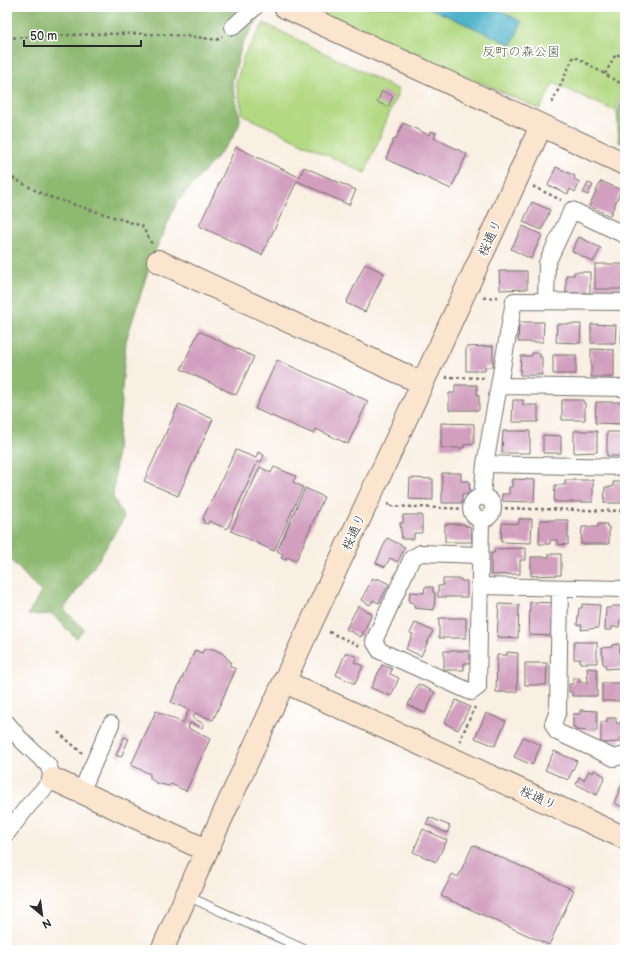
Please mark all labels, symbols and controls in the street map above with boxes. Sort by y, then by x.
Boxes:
scale bar [24,22,141,48]
text: 50 m [30,29,57,44]
park label: 反町の森公園 [482,44,560,60]
street label: 桜通り [475,217,505,259]
street label: 桜通り [339,511,369,553]
street label: 桜通り [517,783,559,813]
north arrow [22,895,62,935]
text: N [40,916,53,931]

